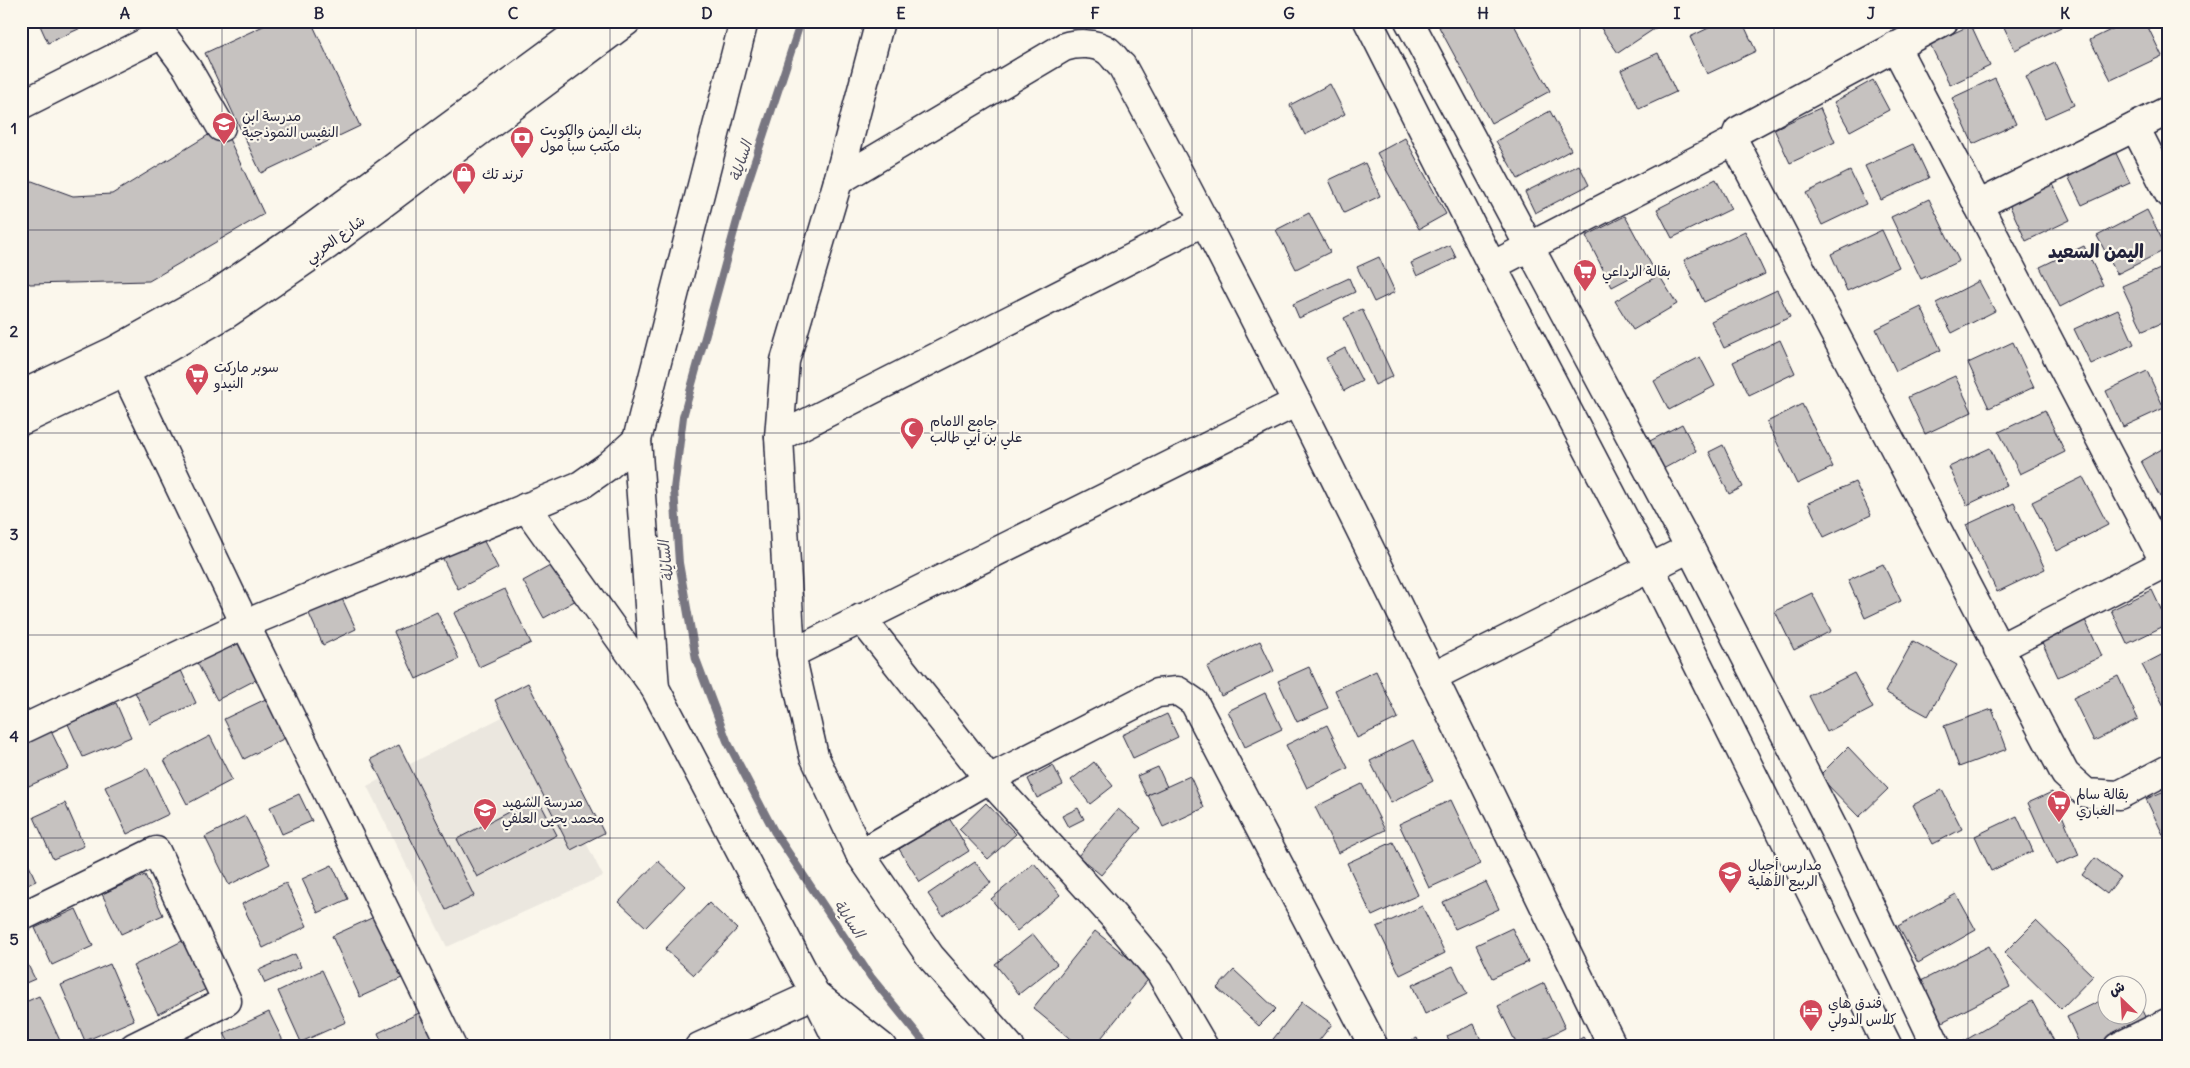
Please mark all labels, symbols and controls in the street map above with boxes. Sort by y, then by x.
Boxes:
text: A [120,3,130,23]
text: B [314,3,325,23]
text: C [508,3,519,23]
text: D [701,3,713,23]
text: E [896,3,906,23]
text: F [1090,3,1100,23]
text: G [1283,3,1295,23]
text: H [1477,3,1489,23]
text: I [1674,3,1681,23]
text: J [1867,3,1876,23]
text: K [2060,3,2070,23]
place label: مدرسة ابن النفيس النموذجية [242,107,339,141]
school or university icon: مدرسة ابن النفيس النموذجية [211,111,237,145]
text: 1 [11,118,17,138]
place label: بنك اليمن والكويت مكتب سبأ مول [540,121,642,155]
bank icon: بنك اليمن والكويت مكتب سبأ مول [509,125,535,159]
water label: السايلة [725,136,757,184]
shop icon: ترند تك [451,161,477,195]
place label: ترند تك [482,165,524,183]
street label: شارع الحربي [302,211,371,270]
district label: اليمن السعيد [2048,239,2144,263]
supermarket icon: بقالة الرداعي [1572,258,1598,292]
place label: بقالة الرداعي [1602,262,1671,284]
text: 2 [10,321,19,341]
place label: سوبر ماركت النيدو [213,358,279,393]
supermarket icon: سوبر ماركت النيدو [184,362,210,396]
place label: جامع الامام علي بن أيي طالب [930,412,1022,450]
mosque icon: جامع الامام علي بن أيي طالب [899,416,925,450]
text: 3 [9,524,19,544]
water label: السايلة [653,537,677,583]
text: 4 [9,726,19,746]
place label: بقالة سالم الغباري [2076,785,2129,821]
supermarket icon: بقالة سالم الغباري [2046,789,2072,823]
place label: مدرسة الشهيد محمد يحيى العلفي [502,793,605,831]
school or university icon: مدرسة الشهيد محمد يحيى العلفي [472,797,498,831]
place label: مدارس أجيال الربيع الأهلية [1748,856,1822,892]
school or university icon: مدارس أجيال الربيع الأهلية [1717,860,1743,894]
water label: السايلة [830,896,870,943]
text: 5 [9,929,19,949]
north arrow [2098,976,2148,1026]
text: ش [2106,977,2127,1000]
place label: فندق هاي كلاس الدولي [1828,994,1897,1032]
hotel icon: فندق هاي كلاس الدولي [1798,998,1824,1032]

